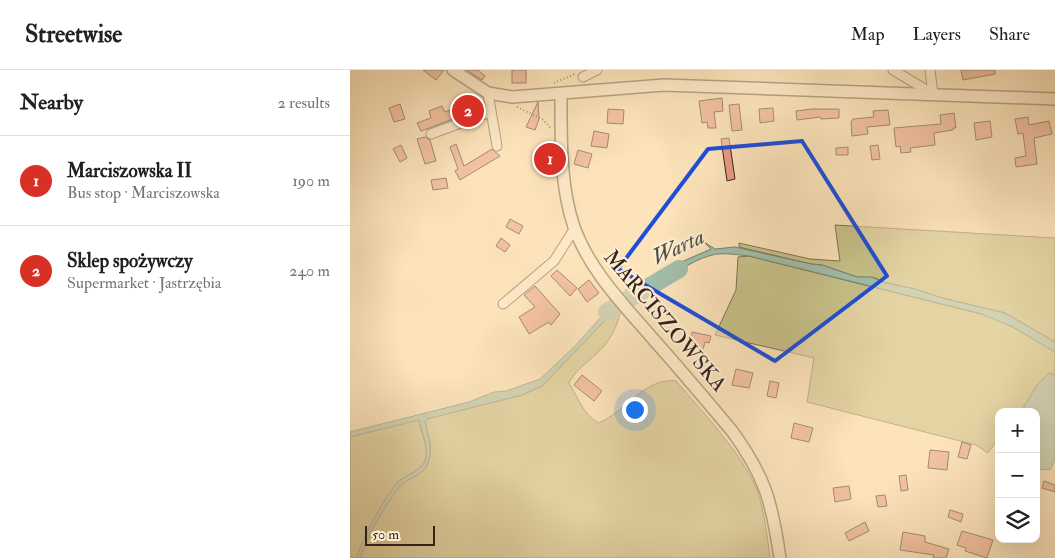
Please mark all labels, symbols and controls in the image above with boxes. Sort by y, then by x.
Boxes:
text: Streetwise [25,19,122,50]
text: Map [851,23,885,46]
text: Layers [913,23,961,46]
text: Share [989,23,1030,46]
text: Nearby [20,89,83,116]
pin: 2 [452,92,484,130]
text: 2 results [277,93,330,113]
pin: 1 [534,140,566,178]
text: Marciszowska II [67,159,192,183]
text: 1 [33,171,39,191]
text: 190 m [292,171,330,191]
text: Bus stop · Marciszowska [67,183,220,203]
water label: Warta [647,223,709,271]
street label: MARCISZOWSKA [598,244,732,398]
text: Sklep spożywczy [67,249,193,273]
text: 2 [32,261,40,281]
text: 240 m [289,261,330,281]
text: Supermarket · Jastrzębia [67,273,221,293]
your location [622,397,648,423]
map controls [995,408,1040,543]
button: + [995,408,1040,453]
button: − [995,453,1040,498]
button: layers [995,498,1040,543]
scale bar [365,523,435,546]
text: 50 m [372,526,399,543]

